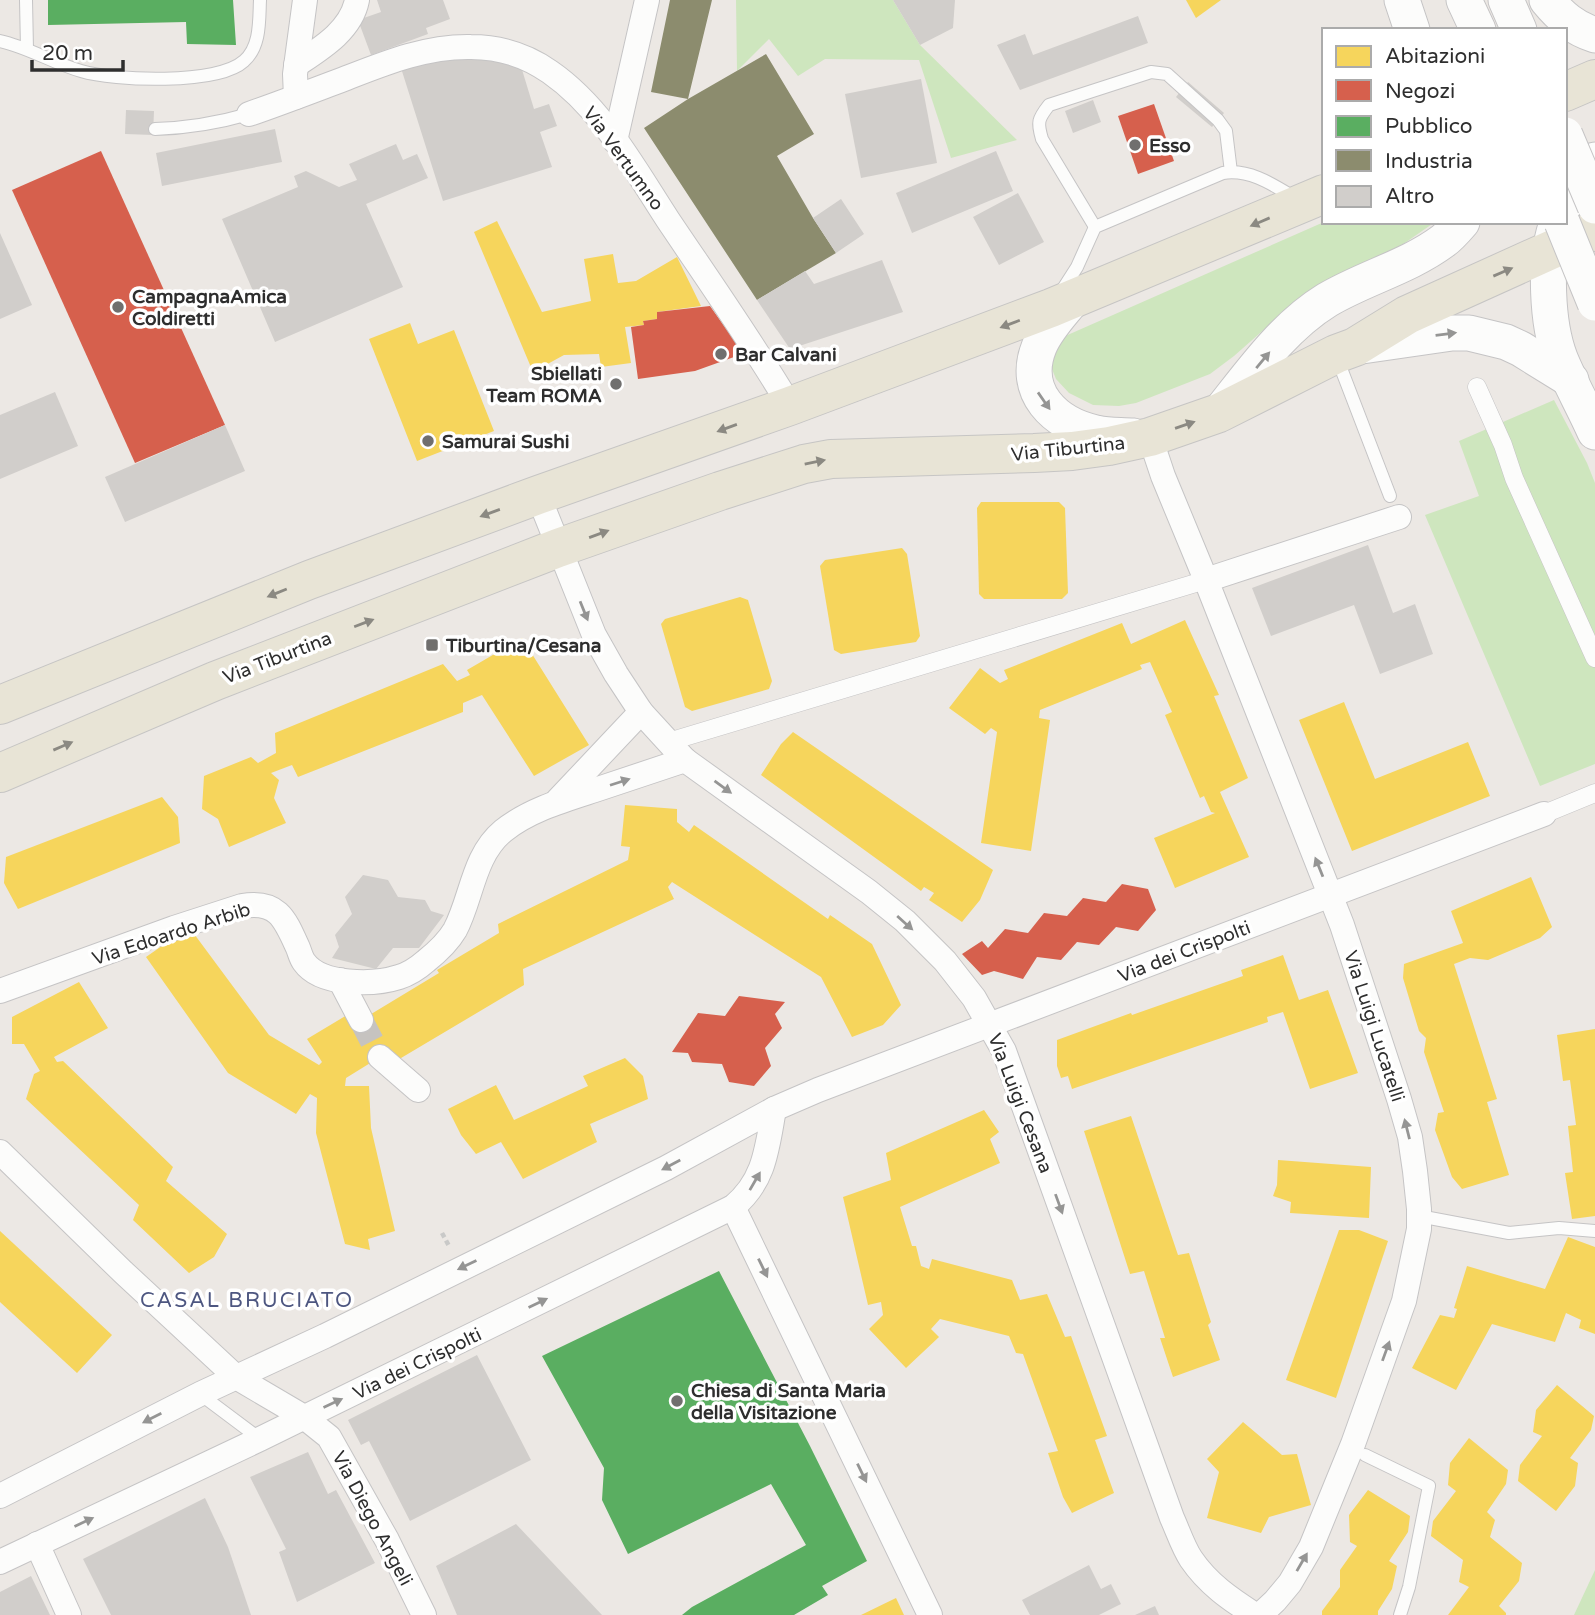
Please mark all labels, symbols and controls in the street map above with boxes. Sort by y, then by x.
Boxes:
scale bar [32,28,122,72]
legend [1322,28,1567,224]
text: 20 m [42,41,93,66]
text: Abitazioni [1385,44,1485,69]
text: Negozi [1385,79,1455,104]
street label: Via Vertumno [578,102,668,215]
text: Pubblico [1385,114,1473,139]
place label: Esso [1149,135,1191,157]
marker: Esso [1127,137,1143,153]
text: Industria [1385,149,1473,174]
text: Altro [1385,184,1434,209]
one-way arrow [1249,216,1270,227]
one-way arrow [1492,266,1513,277]
place label: CampagnaAmica Coldiretti [132,286,287,330]
marker: CampagnaAmica Coldiretti [110,299,126,315]
one-way arrow [999,318,1020,329]
one-way arrow [1436,329,1458,340]
place label: Bar Calvani [735,344,837,366]
marker: Bar Calvani [713,346,729,362]
one-way arrow [1255,351,1270,368]
place label: Sbiellati Team ROMA [485,363,602,407]
marker: Sbiellati Team ROMA [608,376,624,392]
one-way arrow [1038,391,1051,411]
one-way arrow [1174,419,1195,430]
one-way arrow [717,423,738,434]
place label: Samurai Sushi [442,431,569,453]
street label: Via Tiburtina [1010,432,1126,466]
marker: Samurai Sushi [420,433,436,449]
one-way arrow [804,456,826,467]
one-way arrow [480,508,501,519]
one-way arrow [589,528,610,539]
one-way arrow [266,587,287,598]
one-way arrow [579,601,590,622]
one-way arrow [354,618,375,629]
street label: Via Tiburtina [220,627,335,689]
place label: Tiburtina/Cesana [445,635,601,657]
marker: Tiburtina/Cesana [424,637,440,653]
one-way arrow [52,740,73,751]
one-way arrow [610,776,631,786]
one-way arrow [714,780,732,794]
one-way arrow [1314,856,1325,877]
street label: Via Edoardo Arbib [89,898,253,970]
one-way arrow [896,914,913,930]
street label: Via dei Crispolti [1115,917,1254,987]
street label: Via Luigi Lucatelli [1339,948,1409,1105]
street label: Via Luigi Cesana [983,1030,1057,1176]
one-way arrow [1401,1118,1412,1140]
one-way arrow [661,1160,681,1171]
one-way arrow [749,1172,761,1191]
one-way arrow [1053,1193,1064,1214]
one-way arrow [757,1258,769,1278]
one-way arrow [457,1260,477,1271]
district label: CASAL BRUCIATO [140,1288,354,1313]
one-way arrow [528,1297,548,1309]
street label: Via dei Crispolti [350,1323,485,1405]
one-way arrow [1381,1340,1392,1361]
place label: Chiesa di Santa Maria della Visitazione [691,1380,886,1424]
marker: Chiesa di Santa Maria della Visitazione [669,1393,685,1409]
one-way arrow [323,1398,343,1409]
one-way arrow [142,1413,162,1424]
street label: Via Diego Angeli [327,1447,417,1590]
one-way arrow [856,1463,867,1483]
one-way arrow [74,1516,94,1528]
one-way arrow [1296,1552,1308,1572]

